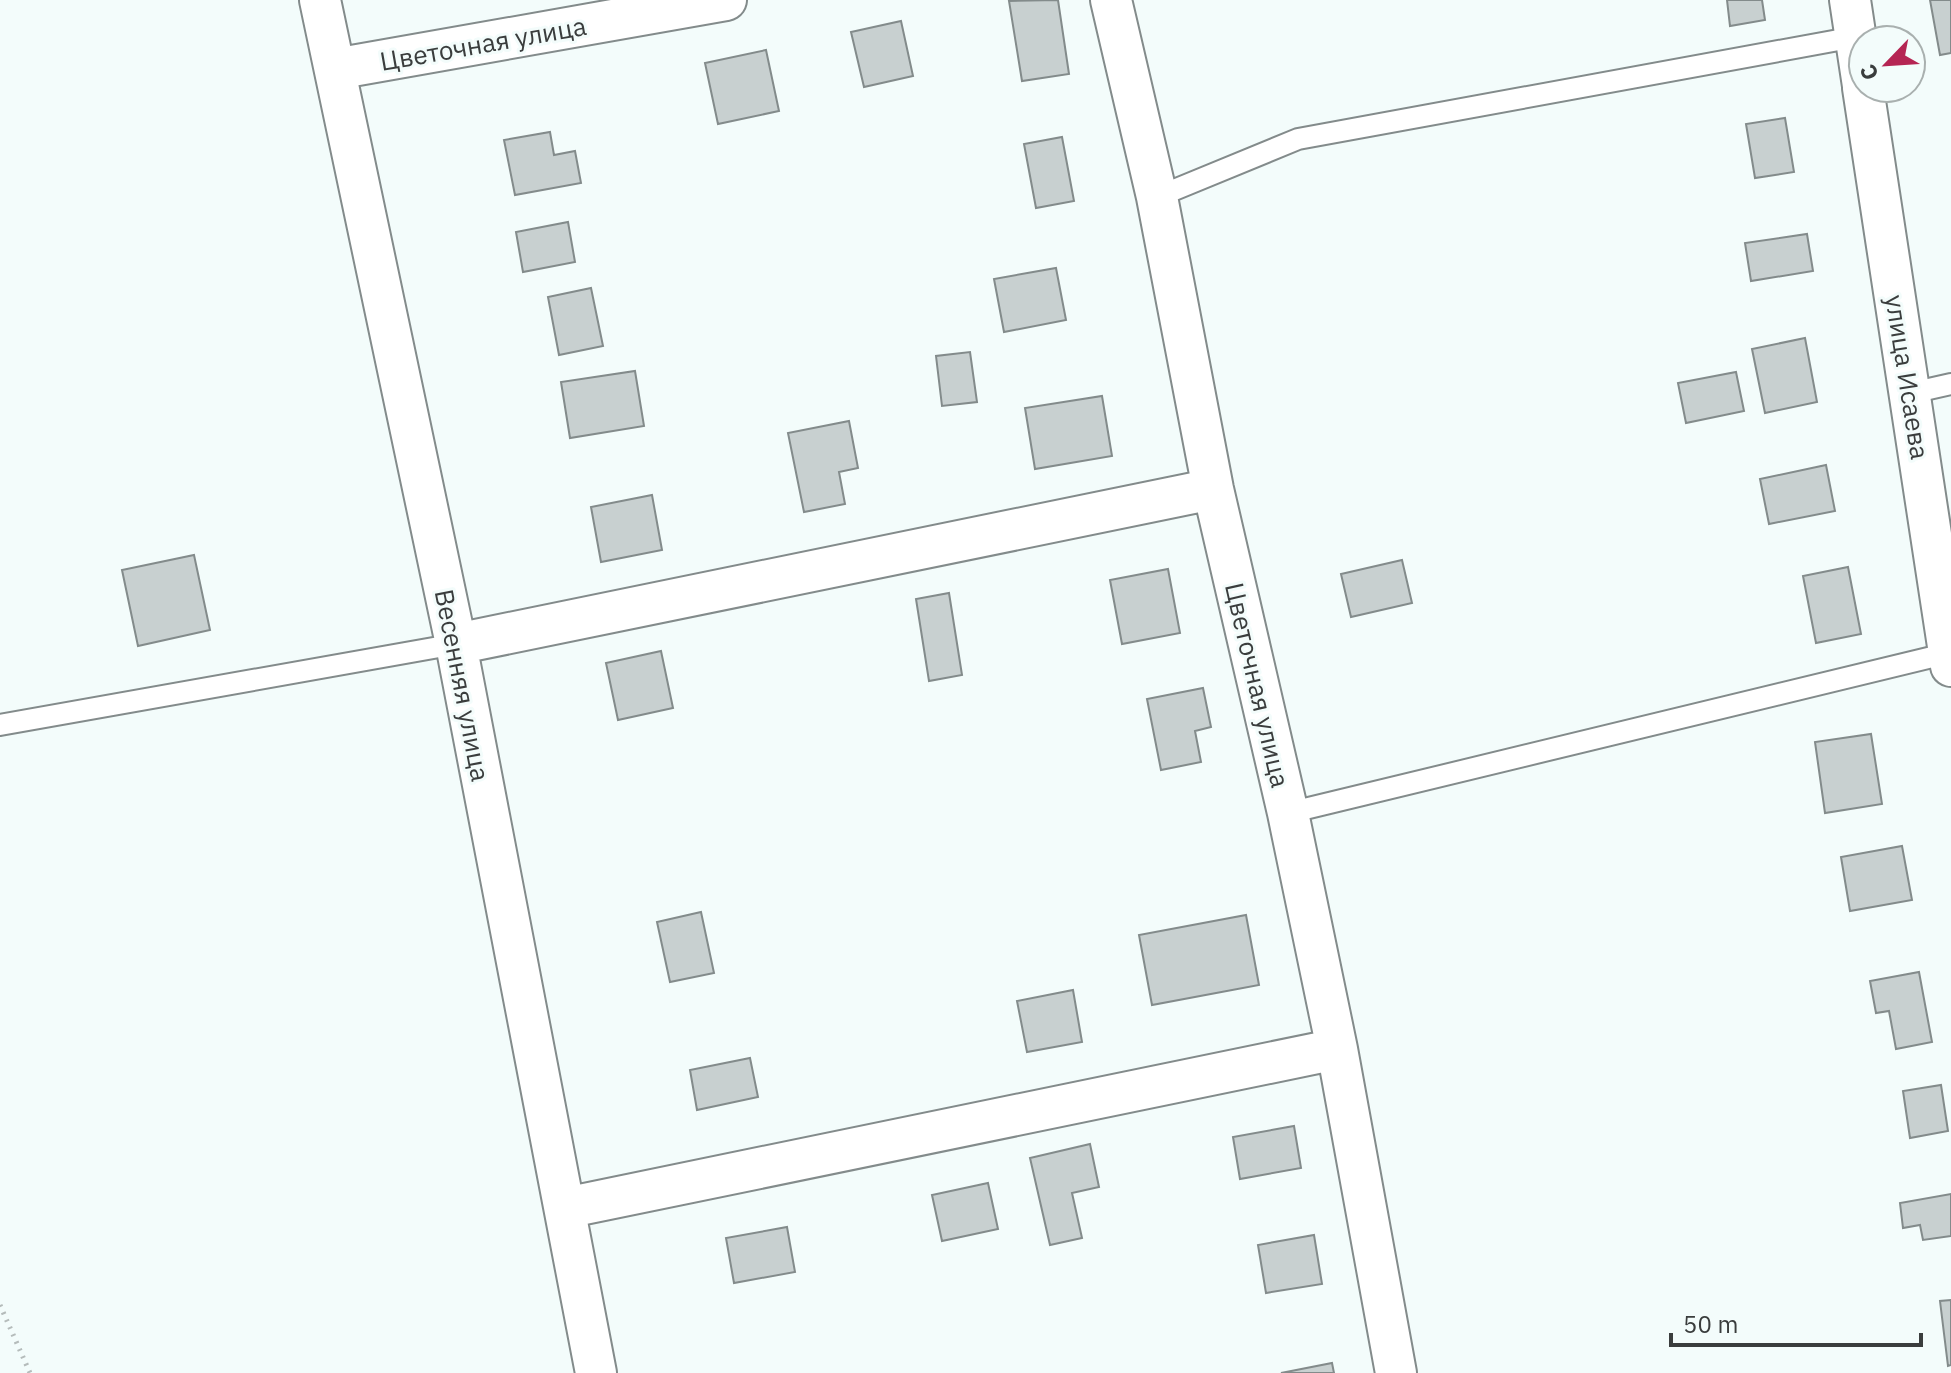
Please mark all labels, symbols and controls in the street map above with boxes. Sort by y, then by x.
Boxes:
street label: Цветочная улица [377,8,589,78]
north arrow [1847,24,1927,104]
text: С [1852,60,1885,85]
street label: улица Исаева [1878,292,1938,462]
street label: Цветочная улица [1218,579,1298,791]
street label: Весенняя улица [428,586,498,784]
scale bar [1671,1297,1921,1347]
text: 50 m [1683,1308,1738,1340]

